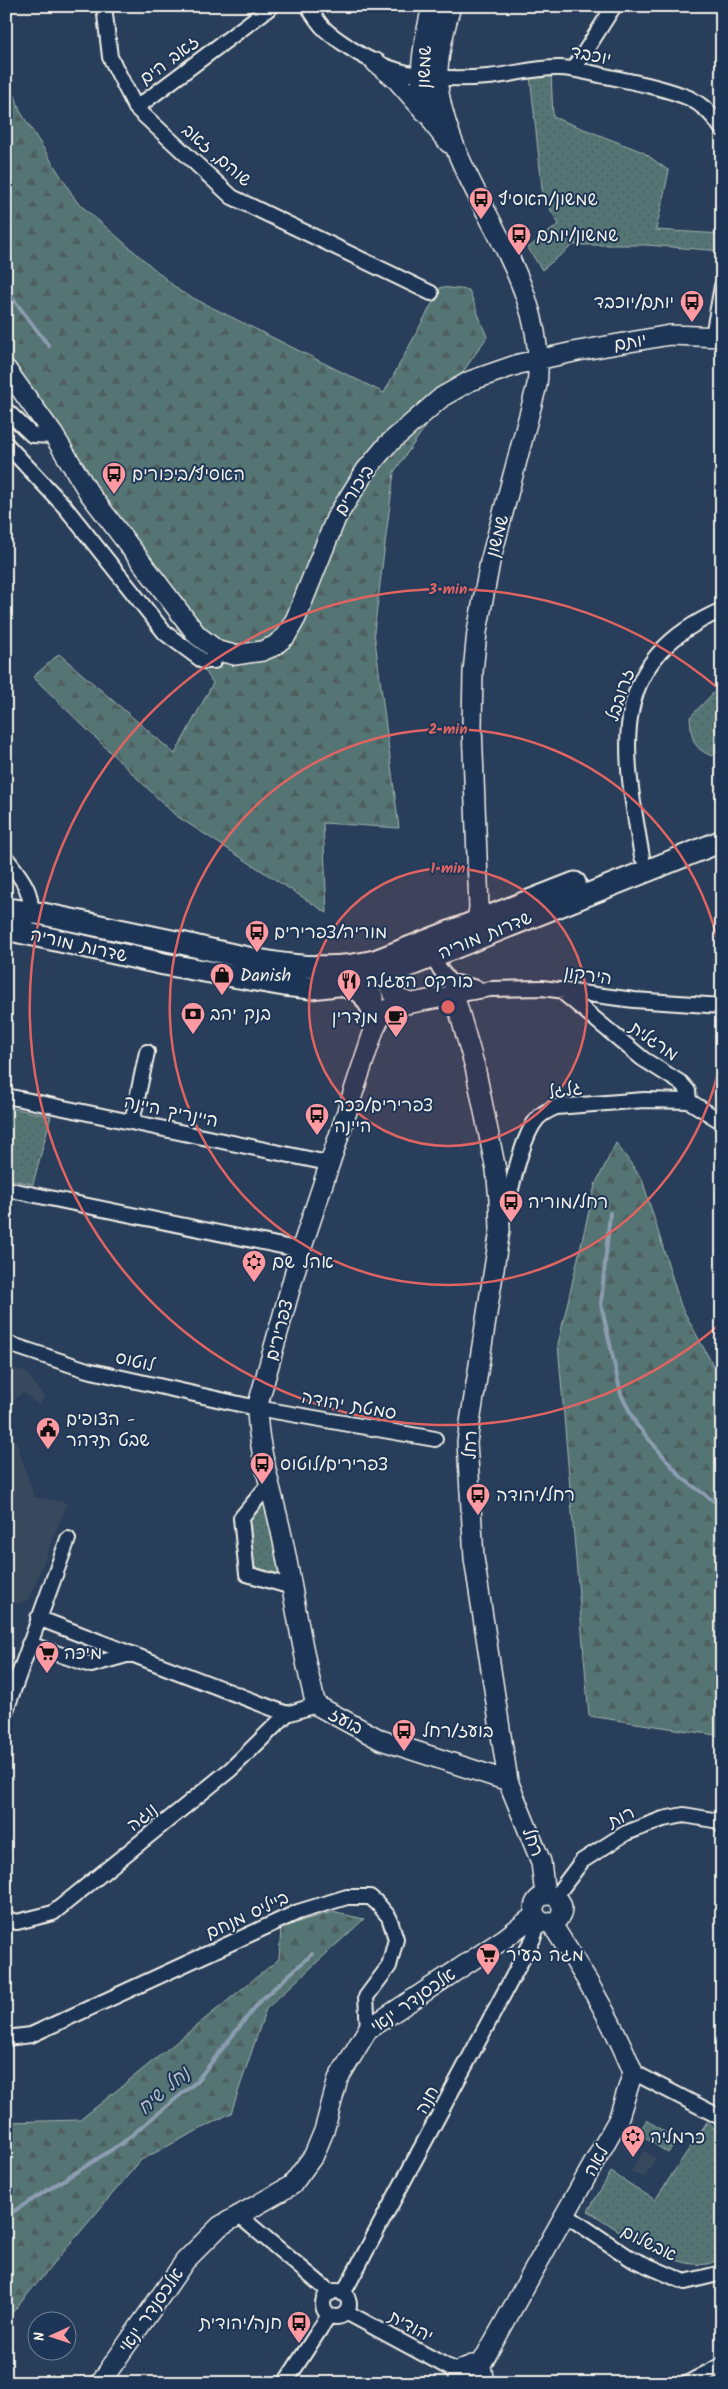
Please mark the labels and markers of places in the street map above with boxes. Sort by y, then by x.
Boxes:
bus stop icon: שמשון/האסיף [468,186,494,220]
place label: שמשון/האסיף [498,186,598,215]
bus stop icon: שמשון/יותם [506,222,532,256]
place label: שמשון/יותם [536,222,618,251]
place label: יותם/יוכבד [594,289,674,318]
bus stop icon: יותם/יוכבד [679,289,705,323]
bus stop icon: האסיף/ביכורים [101,461,127,495]
place label: האסיף/ביכורים [132,461,245,490]
bus stop icon: מוריה/צפרירים [244,919,270,953]
place label: מוריה/צפרירים [274,919,387,948]
shop icon: Danish [209,962,235,996]
place label: Danish [240,962,291,991]
restaurant icon: בורקס העגלה [336,968,362,1002]
place label: בורקס העגלה [366,968,473,997]
centre of rings [439,998,457,1016]
bank icon: בנק יהב [180,1001,206,1035]
place label: בנק יהב [210,1001,271,1030]
place label: מנדרין [332,1004,378,1033]
cafe icon: מנדרין [383,1004,409,1038]
place label: צפרירים/ככר היינה [334,1092,433,1142]
bus stop icon: צפרירים/ככר היינה [304,1102,330,1136]
bus stop icon: רחל/מוריה [498,1189,524,1223]
place label: רחל/מוריה [528,1189,608,1218]
synagogue icon: אהל שם [241,1249,267,1283]
place label: אהל שם [272,1249,334,1278]
place label: הצופים - שבט תדהר [66,1406,150,1456]
public building icon: הצופים - שבט תדהר [35,1416,61,1450]
bus stop icon: צפרירים/לוטוס [249,1451,275,1485]
place label: צפרירים/לוטוס [280,1451,388,1480]
bus stop icon: רחל/יהודה [465,1482,491,1516]
place label: רחל/יהודה [496,1482,575,1511]
supermarket icon: מיכה [34,1640,60,1674]
place label: מיכה [64,1640,102,1669]
bus stop icon: בועז/רחל [391,1718,417,1752]
place label: בועז/רחל [422,1718,494,1747]
supermarket icon: מגה בעיר [475,1942,501,1976]
place label: מגה בעיר [506,1942,584,1971]
synagogue icon: כרמליה [620,2124,646,2158]
place label: כרמליה [650,2124,705,2153]
place label: חנה/יהודית [198,2310,282,2339]
bus stop icon: חנה/יהודית [286,2310,312,2344]

